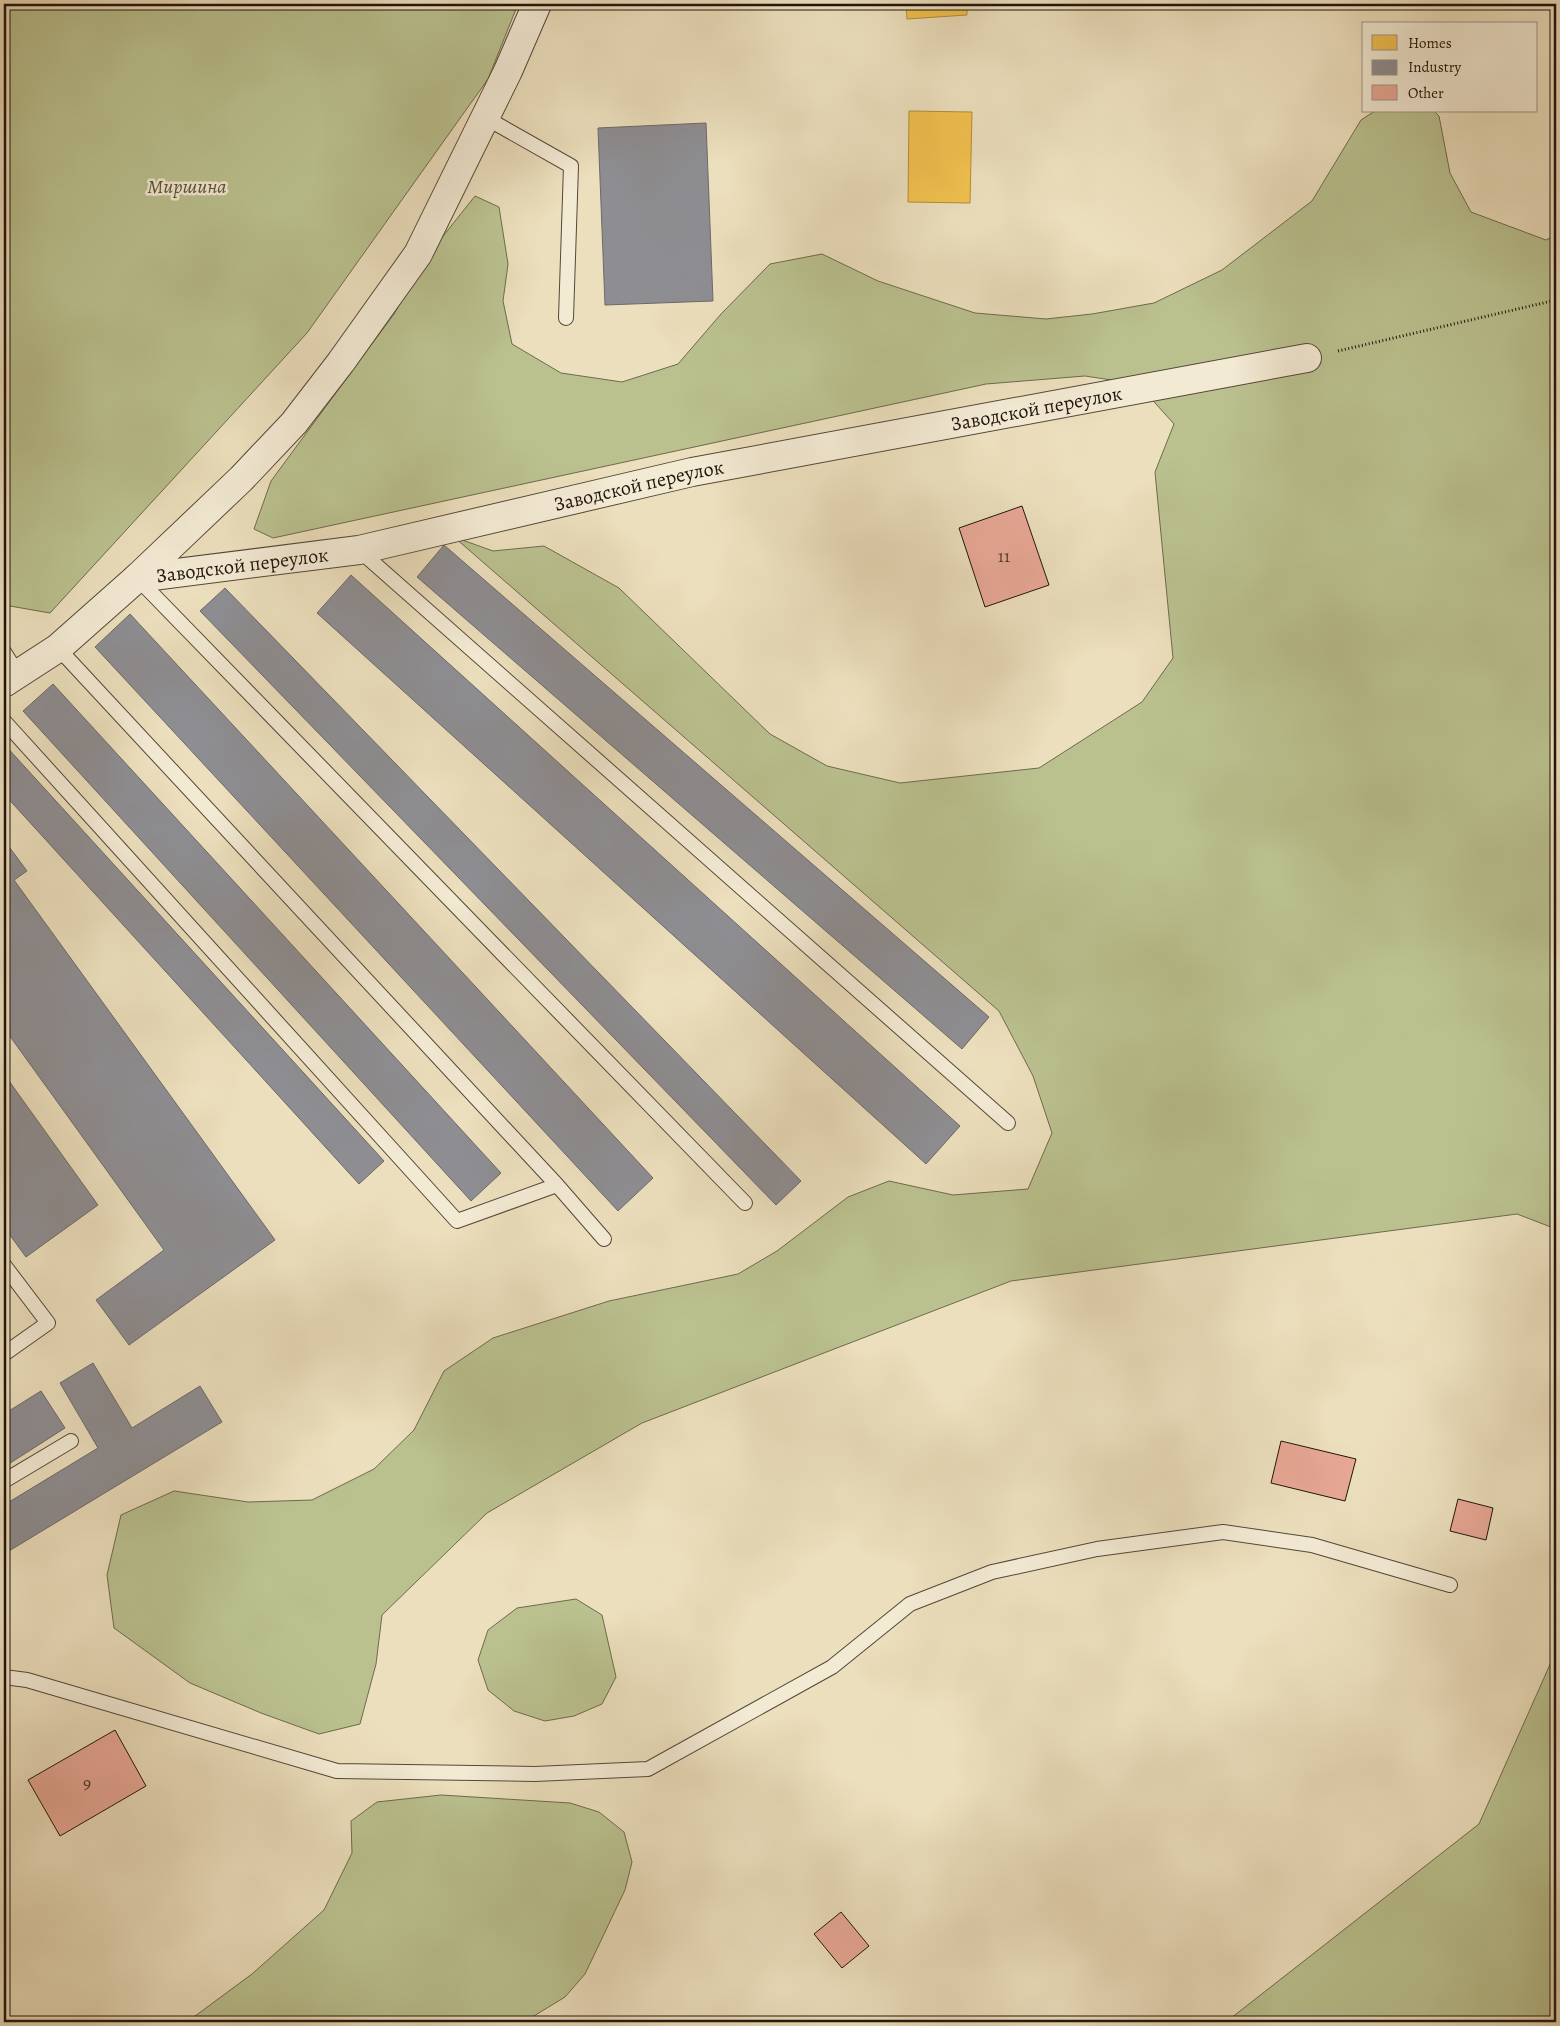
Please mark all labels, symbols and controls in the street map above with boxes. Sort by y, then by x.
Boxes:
legend [1362,22,1538,112]
text: Homes [1408,33,1452,53]
text: Industry [1408,57,1462,77]
text: Other [1408,83,1444,103]
park label: Миршина [147,173,227,200]
street label: Заводской переулок [949,380,1124,438]
street label: Заводской переулок [551,453,726,518]
street label: Заводской переулок [155,541,330,589]
house number: 11 [998,544,1010,568]
house number: 9 [83,1771,91,1795]

